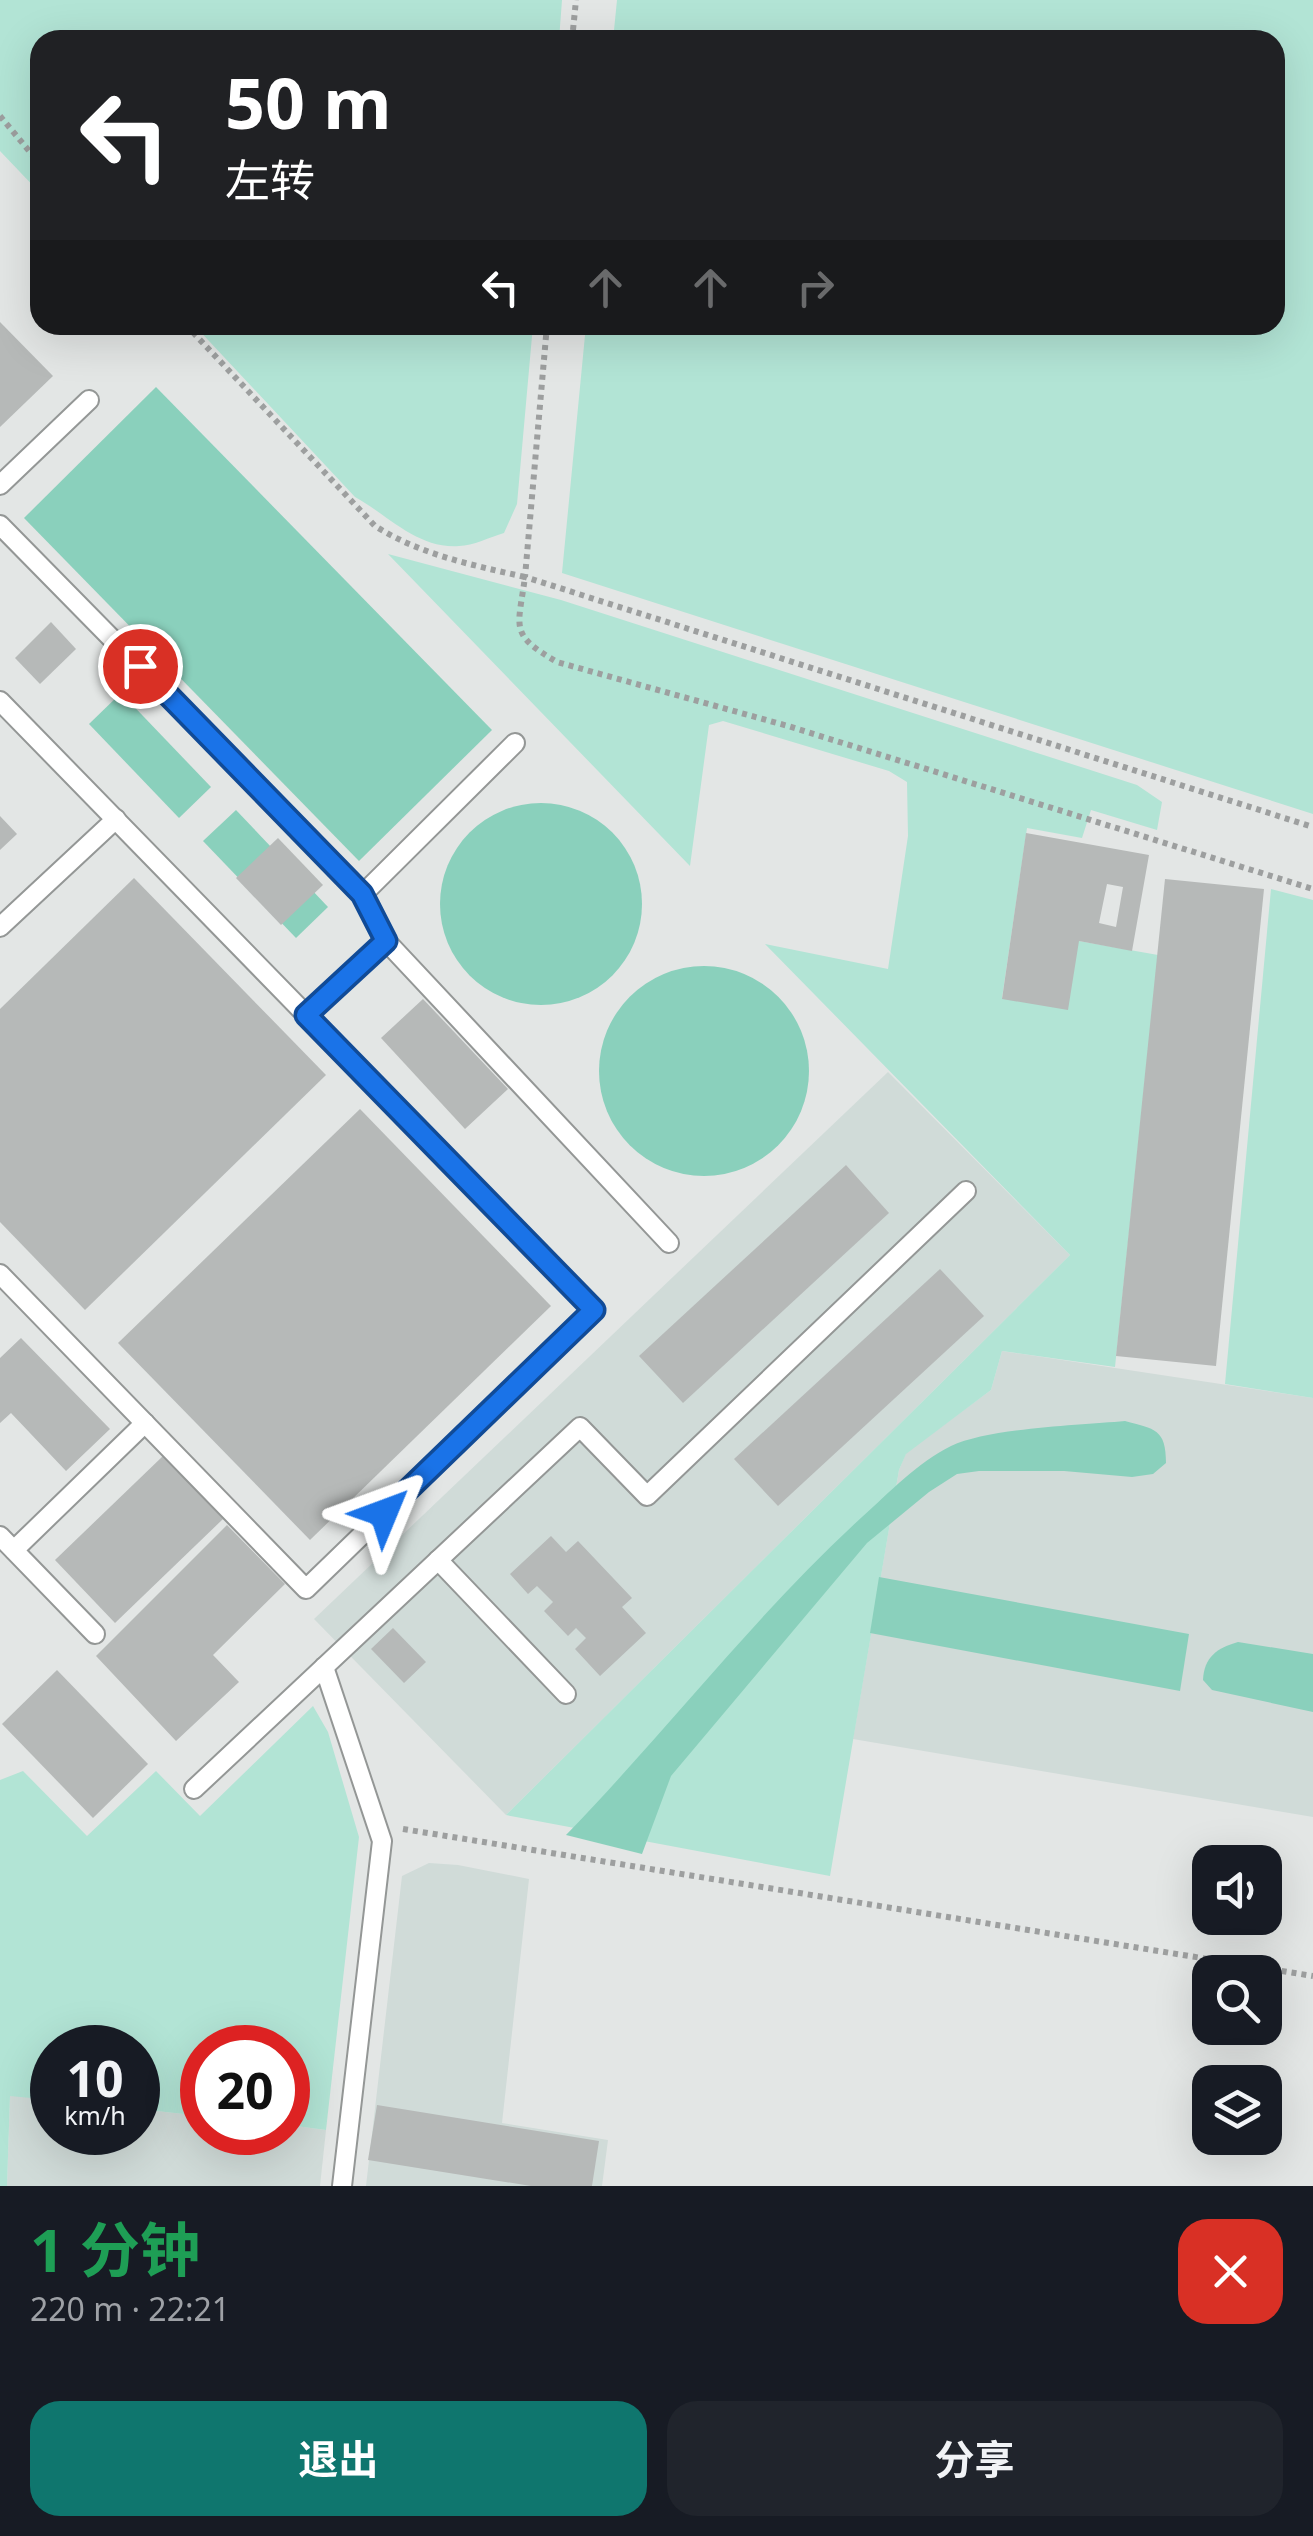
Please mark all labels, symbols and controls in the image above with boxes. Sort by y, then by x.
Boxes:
text: 50 m [225,54,392,150]
icon: left [60,70,190,200]
text: 左转 [225,149,315,210]
icon: left [473,260,528,315]
icon: ahead [578,260,633,315]
icon: ahead [683,260,738,315]
icon: right [788,260,843,315]
pin [98,624,183,709]
icon: arrive [113,639,168,694]
position arrow [332,1461,436,1565]
map controls [1192,1845,1282,2155]
button: sound [1192,1845,1282,1935]
button: search [1192,1955,1282,2045]
speed limit sign: 20 [180,2025,310,2155]
text: 10 [66,2044,124,2112]
button: layers [1192,2065,1282,2155]
text: km/h [64,2098,126,2132]
text: 1 分钟 [30,2208,200,2290]
button: close [1178,2219,1283,2324]
text: 220 m · 22:21 [30,2287,230,2330]
button: 退出 [30,2401,647,2516]
button: 分享 [667,2401,1283,2516]

